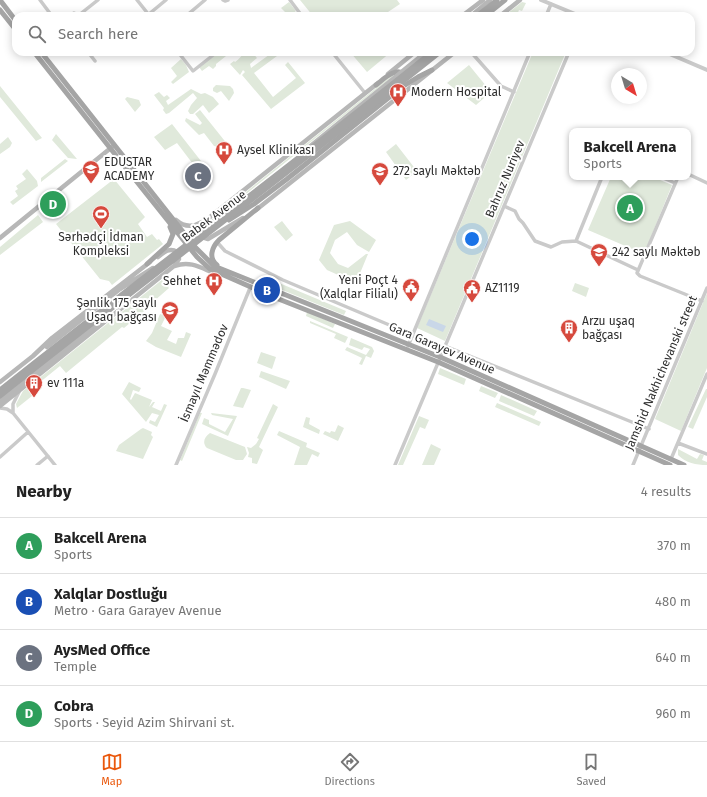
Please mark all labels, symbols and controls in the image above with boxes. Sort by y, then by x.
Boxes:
search box [12,12,695,56]
icon: search [26,23,48,45]
text: Search here [58,25,138,43]
north arrow [611,68,647,104]
hospital icon: Modern Hospital [388,82,408,107]
place label: Modern Hospital [411,85,502,99]
popup [569,128,691,180]
street label: Bahruz Nuriyev [482,138,528,220]
text: Bakcell Arena [584,138,676,156]
hospital icon: Aysel Klinikası [214,140,234,165]
place label: Aysel Klinikası [237,143,314,157]
place label: EDUSTAR ACADEMY [104,155,155,183]
text: Sports [584,156,622,171]
school or university icon: EDUSTAR ACADEMY [81,159,101,184]
pin: C [185,161,211,191]
school or university icon: 272 saylı Məktəb [370,161,390,186]
place label: 272 saylı Məktəb [393,164,481,178]
street label: Babek Avenue [179,187,249,245]
pin: D [40,189,66,219]
pin: A [617,193,643,223]
sports icon: Sərhədçi İdman Kompleksi [91,204,111,229]
place label: Sərhədçi İdman Kompleksi [58,229,144,258]
your location [462,229,482,249]
school or university icon: 242 saylı Məktəb [589,242,609,267]
place label: 242 saylı Məktəb [612,245,701,259]
hospital icon: Sehhet [204,271,224,296]
place label: Yeni Poçt 4 (Xalqlar Filialı) [320,273,399,301]
place label: Sehhet [163,274,202,288]
pin: B [254,275,280,305]
public building icon: Yeni Poçt 4 (Xalqlar Filialı) [401,277,421,302]
public building icon: AZ1119 [462,278,482,303]
place label: AZ1119 [485,281,519,295]
street label: Jamshid Nakhichevanski street [622,293,700,452]
place label: Şənlik 175 saylı Uşaq bağçası [76,296,157,324]
school or university icon: Şənlik 175 saylı Uşaq bağçası [160,300,180,325]
place label: Arzu uşaq bağçası [582,314,635,342]
building icon: Arzu uşaq bağçası [559,318,579,343]
street label: Gara Garayev Avenue [387,319,497,377]
street label: İsmayıl Məmmədov [176,321,231,424]
building icon: ev 111a [24,373,44,398]
place label: ev 111a [47,376,84,390]
text: Nearby [16,481,71,502]
text: 4 results [641,484,691,499]
text: Bakcell Arena [54,529,147,547]
text: A [25,538,33,553]
text: 370 m [657,538,691,553]
text: Sports [54,547,92,562]
text: Xalqlar Dostluğu [54,585,167,603]
text: B [25,594,33,609]
text: 480 m [655,594,691,609]
text: Metro · Gara Garayev Avenue [54,603,222,618]
text: AysMed Office [54,641,150,659]
text: C [25,650,33,665]
text: 640 m [655,650,691,665]
text: Temple [54,659,97,674]
text: Cobra [54,697,94,715]
text: D [25,706,33,721]
text: 960 m [655,706,691,721]
text: Sports · Seyid Azim Shirvani st. [54,715,234,730]
tab: Map [101,751,123,788]
tab: Directions [324,751,375,788]
tab: Saved [576,751,606,788]

